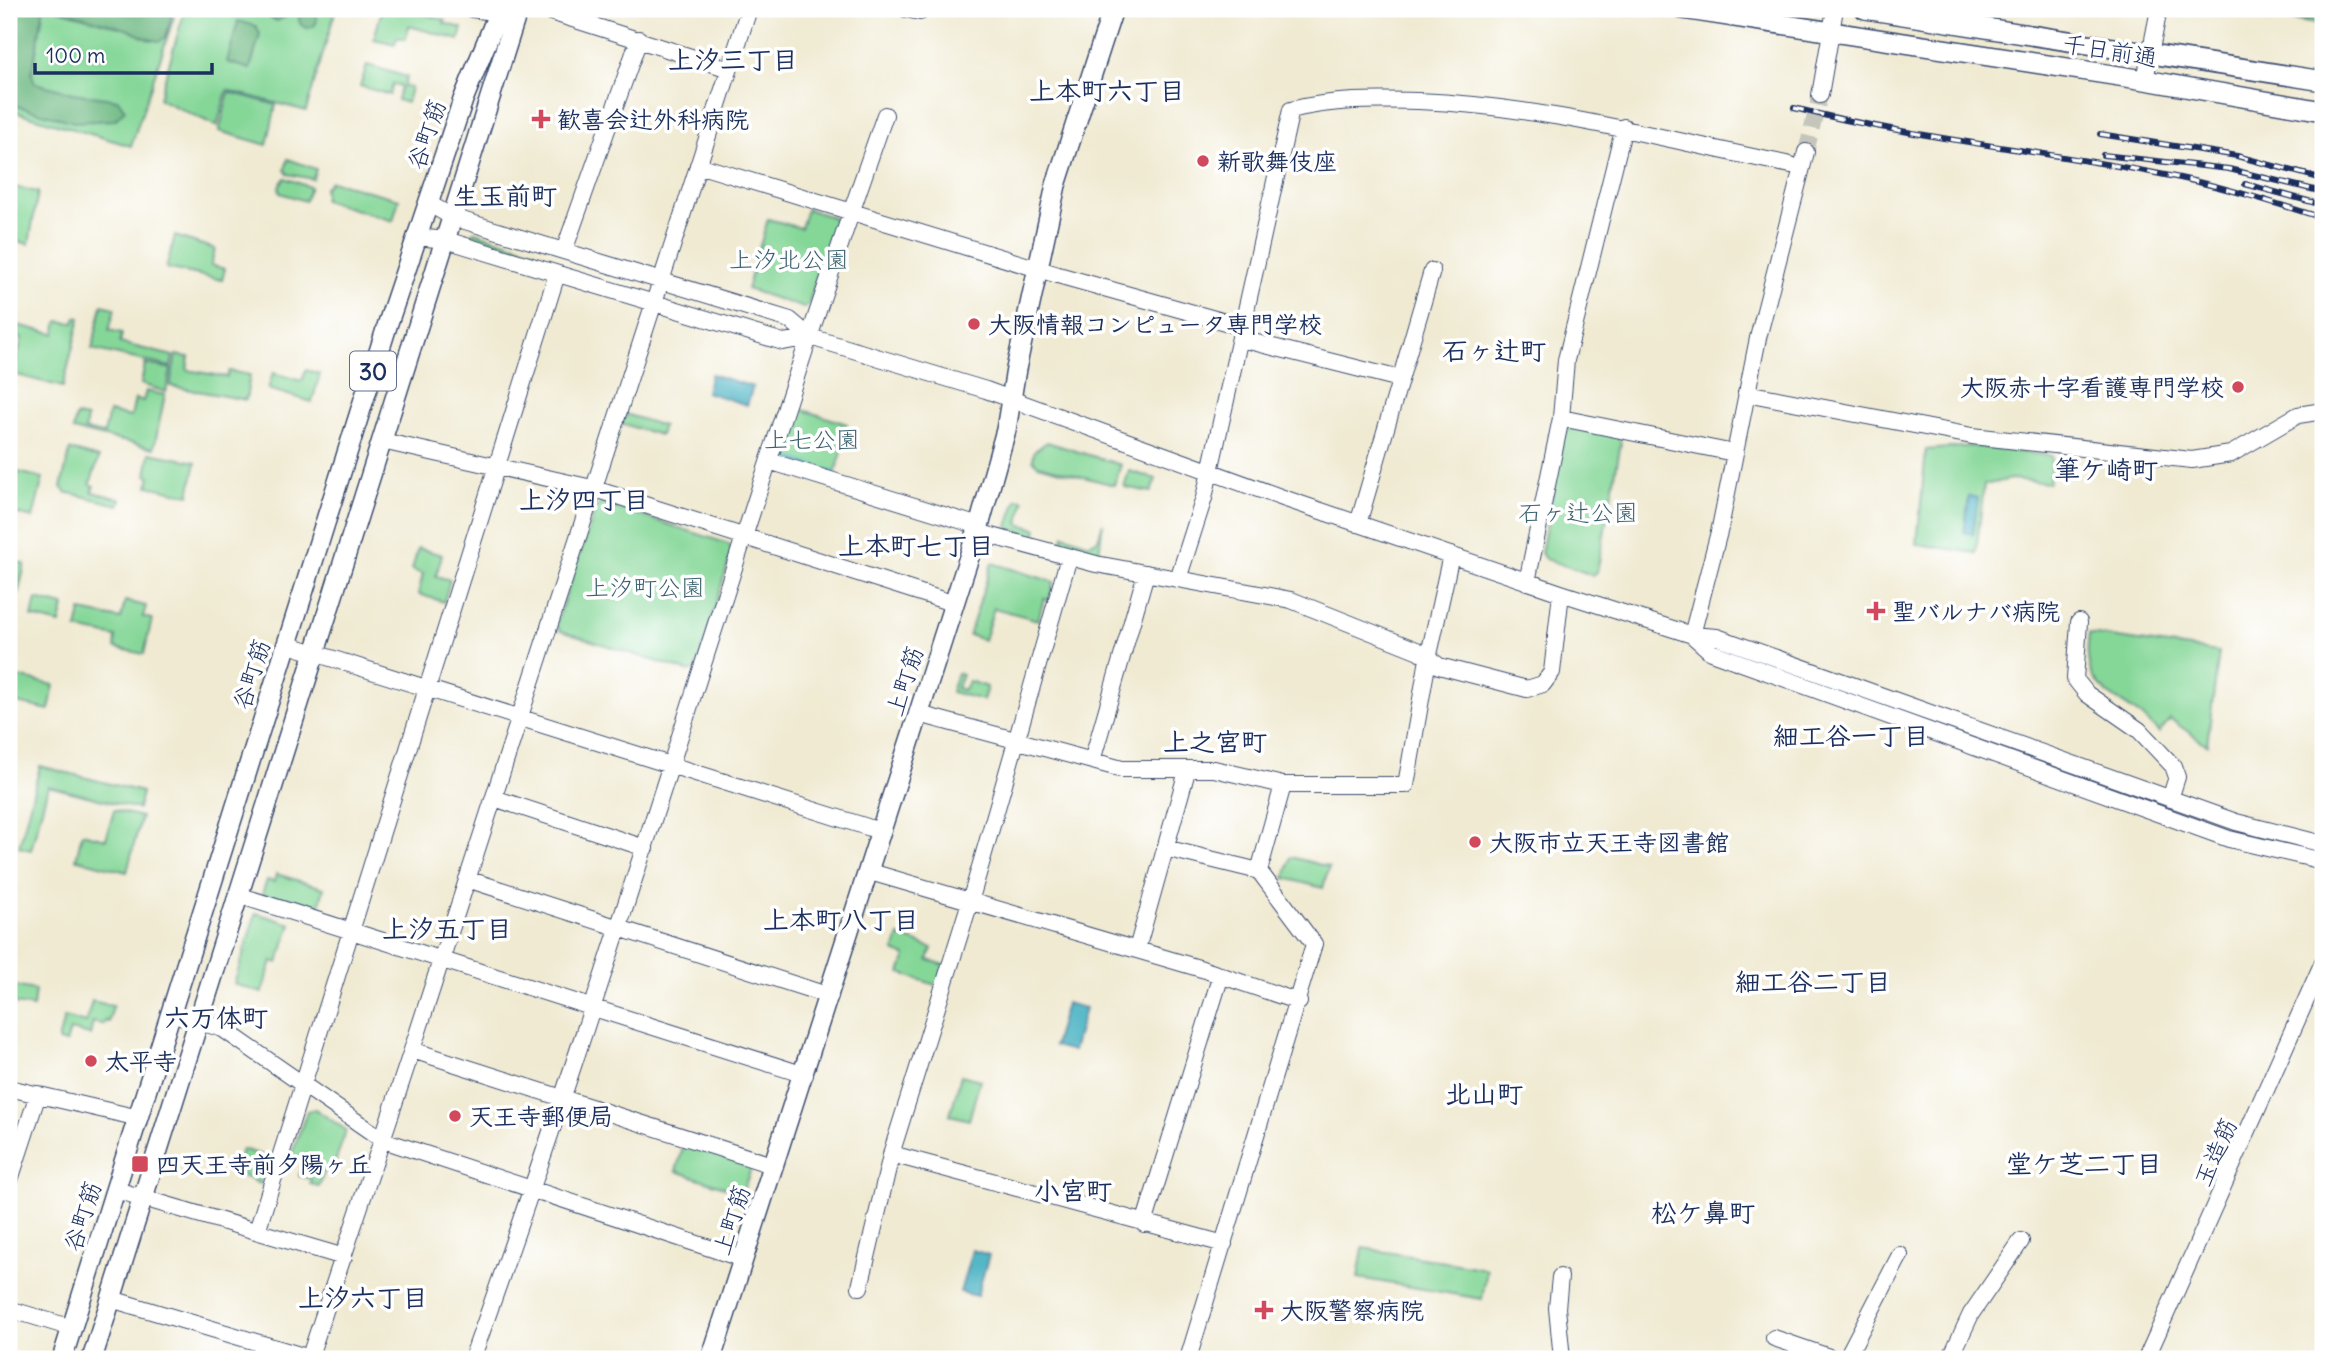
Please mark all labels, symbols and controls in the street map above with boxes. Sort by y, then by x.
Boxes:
street label: 千日前通 [2060,28,2160,72]
scale bar [35,32,212,76]
text: 100 m [46,42,105,69]
district label: 上汐三丁目 [668,43,798,76]
district label: 上本町六丁目 [1029,74,1185,107]
street label: 谷町筋 [400,95,452,173]
place label: 歓喜会辻外科病院 [557,104,749,134]
marker: 歓喜会辻外科病院 [531,109,551,129]
place label: 新歌舞伎座 [1217,146,1337,176]
marker: 新歌舞伎座 [1195,153,1211,169]
district label: 生玉前町 [453,179,557,212]
park label: 上汐北公園 [729,244,849,274]
place label: 大阪情報コンピュータ専門学校 [988,309,1322,339]
marker: 大阪情報コンピュータ専門学校 [966,316,982,332]
district label: 石ヶ辻町 [1442,334,1546,367]
road number: 30 [350,352,396,390]
place label: 大阪赤十字看護専門学校 [1960,372,2224,402]
marker: 大阪赤十字看護専門学校 [2230,379,2246,395]
park label: 上七公園 [764,424,860,454]
district label: 筆ケ崎町 [2054,453,2158,486]
district label: 上汐四丁目 [519,483,649,516]
park label: 石ヶ辻公園 [1518,497,1638,527]
district label: 上本町七丁目 [838,529,994,562]
park label: 上汐町公園 [585,572,705,602]
place label: 聖バルナバ病院 [1892,596,2060,626]
marker: 聖バルナバ病院 [1866,601,1886,621]
street label: 谷町筋 [226,635,276,713]
street label: 上町筋 [879,642,929,720]
district label: 細工谷一丁目 [1773,719,1929,752]
district label: 上之宮町 [1163,725,1267,758]
place label: 大阪市立天王寺図書館 [1489,827,1729,857]
marker: 大阪市立天王寺図書館 [1467,834,1483,850]
district label: 上本町八丁目 [763,903,919,936]
district label: 上汐五丁目 [382,912,512,945]
district label: 細工谷二丁目 [1735,965,1891,998]
district label: 六万体町 [164,1001,268,1034]
place label: 太平寺 [105,1046,177,1076]
marker: 太平寺 [83,1053,99,1069]
district label: 北山町 [1445,1077,1523,1110]
place label: 天王寺郵便局 [469,1101,613,1131]
marker: 天王寺郵便局 [447,1108,463,1124]
street label: 玉造筋 [2187,1113,2243,1191]
district label: 堂ケ芝二丁目 [2006,1147,2162,1180]
place label: 四天王寺前夕陽ヶ丘 [156,1149,372,1179]
marker: 四天王寺前夕陽ヶ丘 [130,1154,150,1174]
district label: 小宮町 [1034,1174,1112,1207]
street label: 谷町筋 [57,1177,107,1255]
street label: 上町筋 [706,1181,756,1259]
district label: 松ケ鼻町 [1651,1196,1755,1229]
district label: 上汐六丁目 [298,1281,428,1314]
place label: 大阪警察病院 [1280,1295,1424,1325]
marker: 大阪警察病院 [1254,1300,1274,1320]

